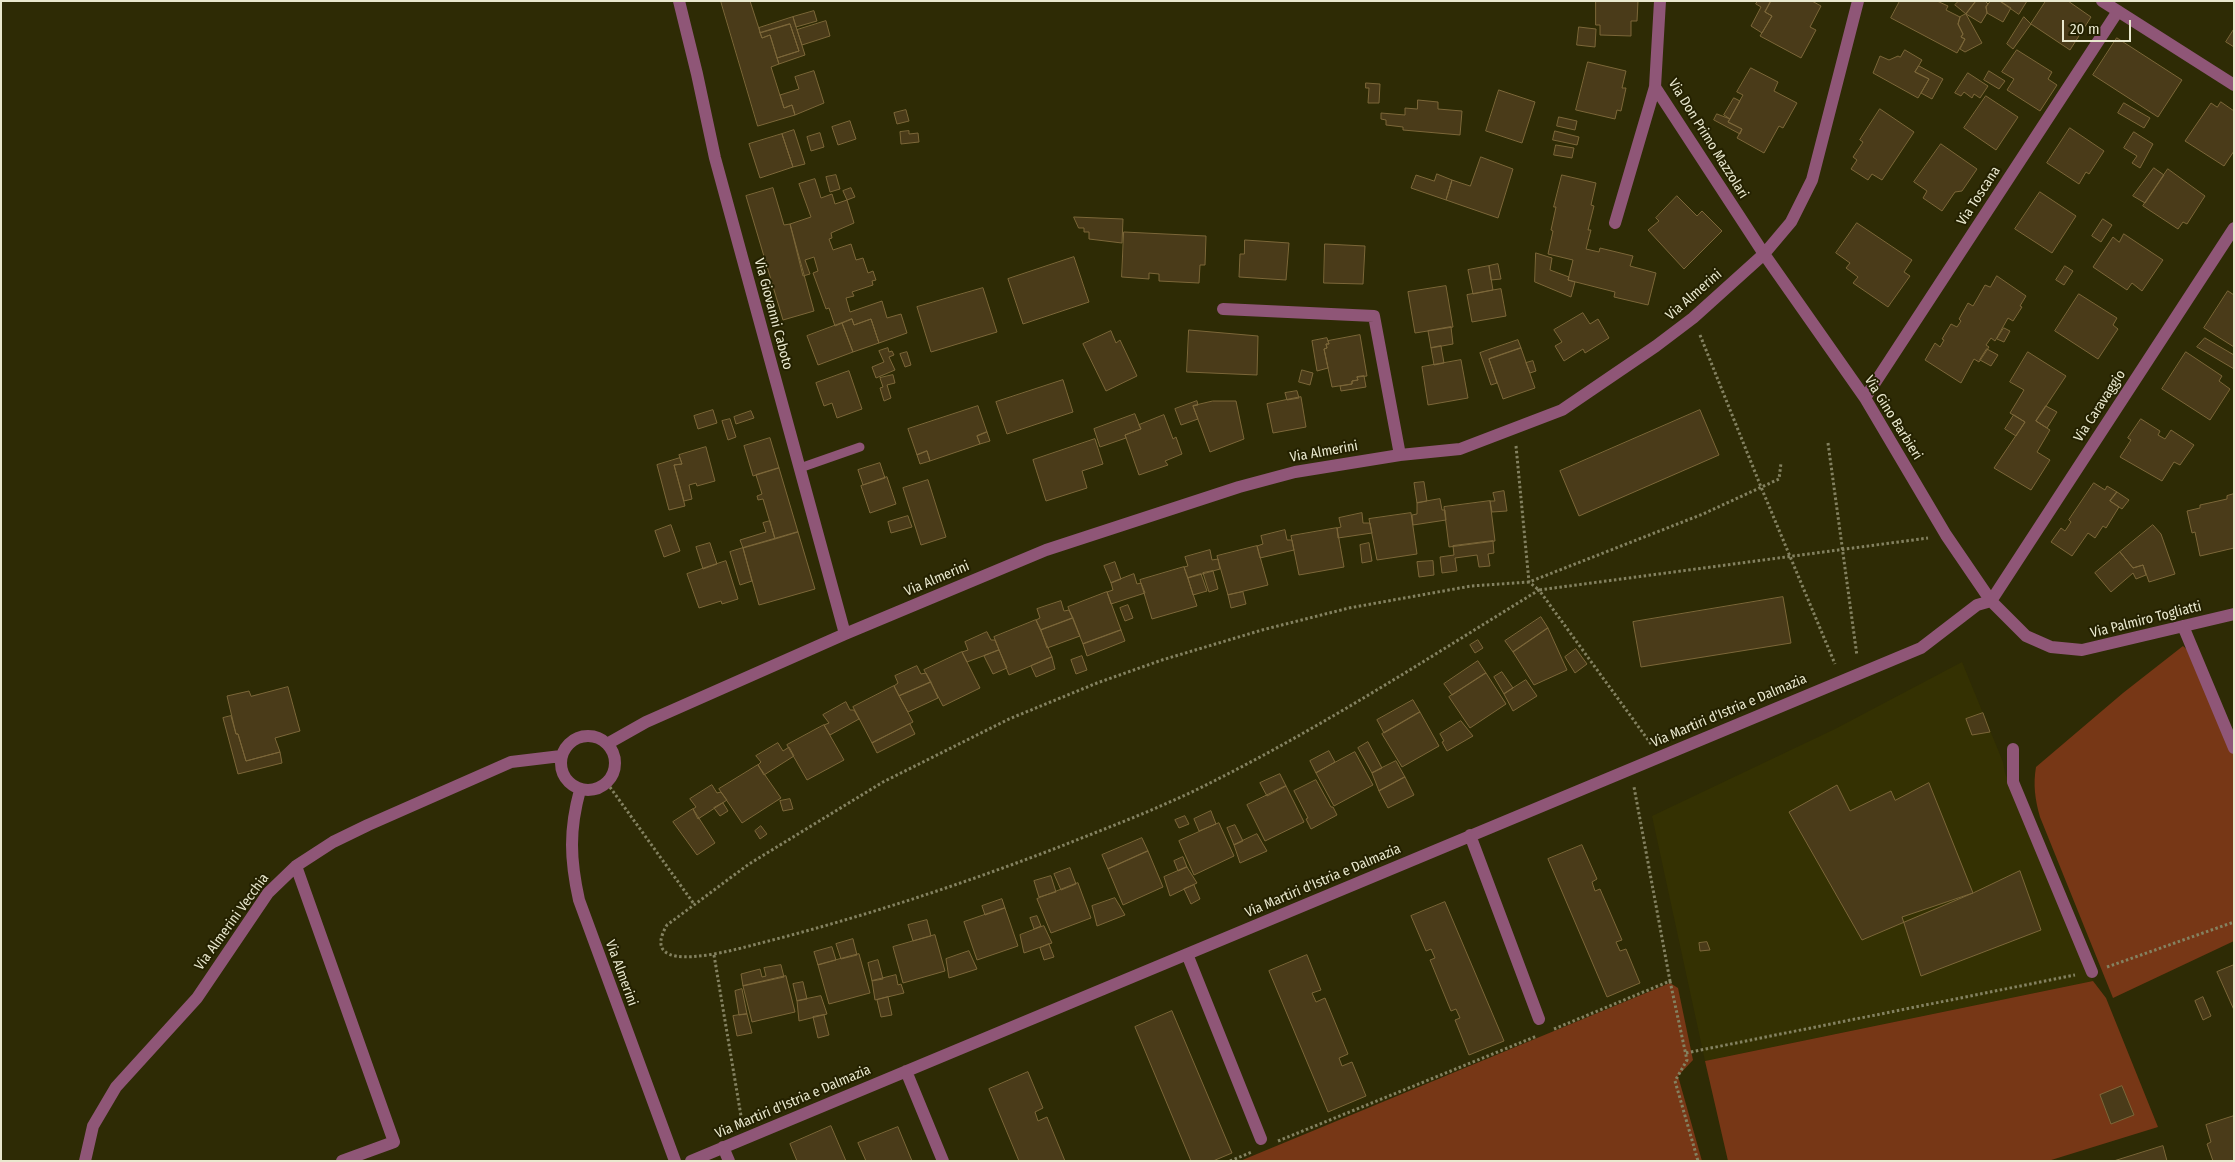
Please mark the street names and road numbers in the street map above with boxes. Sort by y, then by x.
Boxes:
street label: Via Don Primo Mazzolari [1664,76,1752,202]
street label: Via Toscana [1954,163,2004,229]
street label: Via Giovanni Caboto [750,257,796,371]
street label: Via Almerini [1663,266,1725,324]
street label: Via Caravaggio [2070,367,2130,445]
street label: Via Gino Barbieri [1860,373,1926,463]
street label: Via Almerini [1289,438,1359,466]
street label: Via Almerini [902,558,972,600]
street label: Via Palmiro Togliatti [2089,598,2203,642]
street label: Via Martiri d'Istria e Dalmazia [1649,671,1809,751]
street label: Via Martiri d'Istria e Dalmazia [1243,841,1403,921]
street label: Via Almerini Vecchia [191,870,273,974]
street label: Via Almerini [601,938,641,1008]
street label: Via Martiri d'Istria e Dalmazia [713,1062,873,1142]

